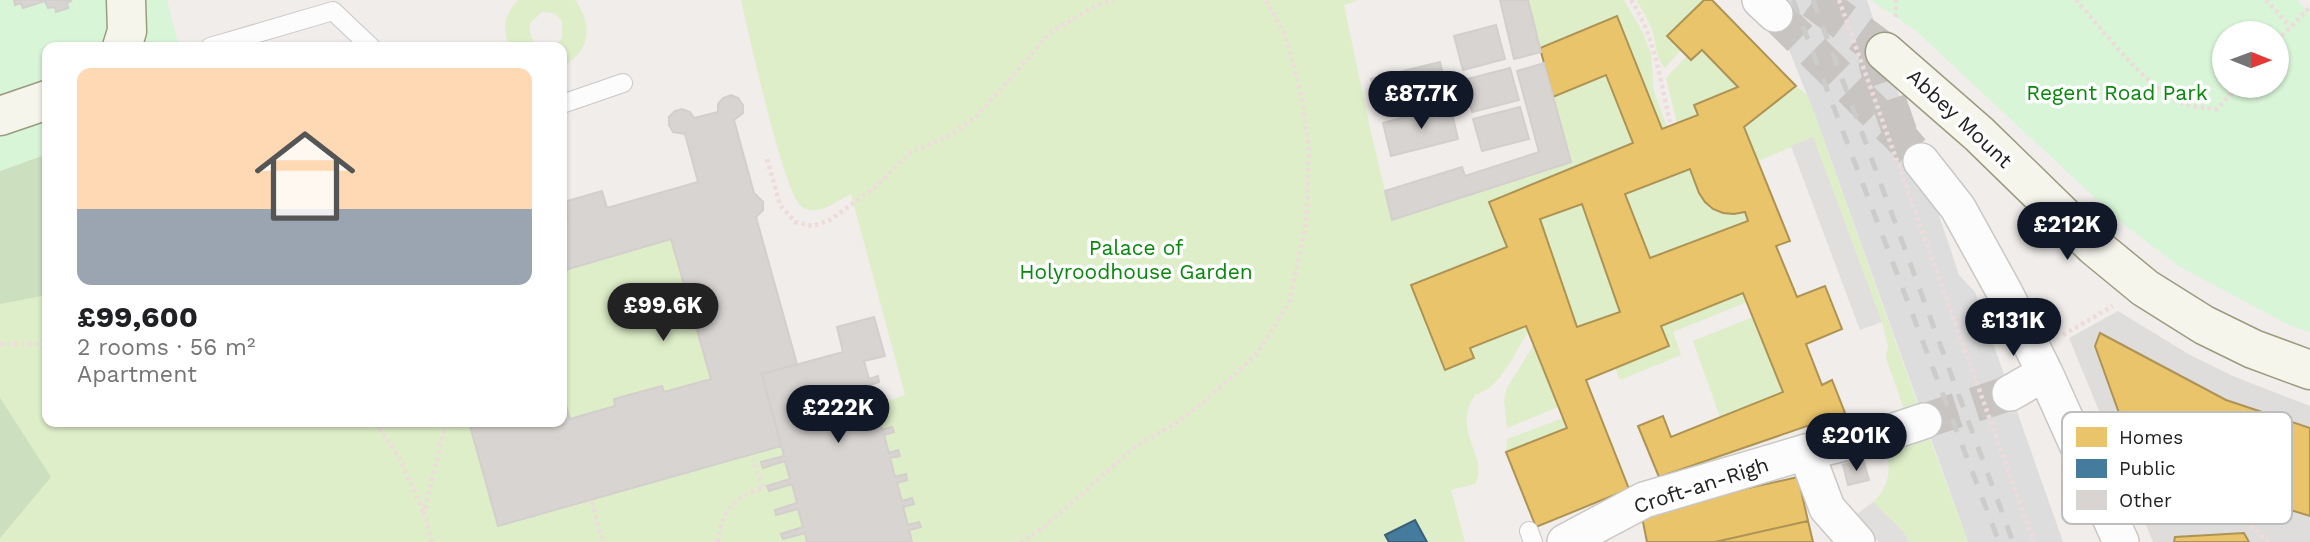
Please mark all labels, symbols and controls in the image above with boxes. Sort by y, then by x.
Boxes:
north arrow [2212,21,2289,98]
map controls [2212,21,2289,98]
street label: Abbey Mount [1902,63,2018,173]
pin: £87.7K [1364,72,1478,131]
text: £87.7K [1384,80,1458,107]
park label: Regent Road Park [2026,80,2208,105]
icon: home [242,113,368,239]
pin: £212K [2018,202,2116,262]
text: £212K [2033,211,2101,238]
park label: Palace of Holyroodhouse Garden [1019,235,1253,284]
pin: £99.6K [606,284,720,343]
text: £99.6K [623,292,703,319]
pin: £131K [1964,298,2062,358]
text: £99,600 [77,299,198,334]
text: £131K [1981,307,2045,334]
text: 2 rooms · 56 m² [77,334,255,361]
text: Apartment [77,361,197,388]
pin: £222K [789,386,887,445]
text: £222K [802,394,874,421]
legend [2062,412,2292,524]
pin: £201K [1807,414,1905,473]
text: £201K [1822,422,1890,449]
text: Homes [2119,426,2183,449]
street label: Croft-an-Righ [1630,451,1772,519]
text: Public [2119,457,2176,480]
text: Other [2119,489,2172,512]

